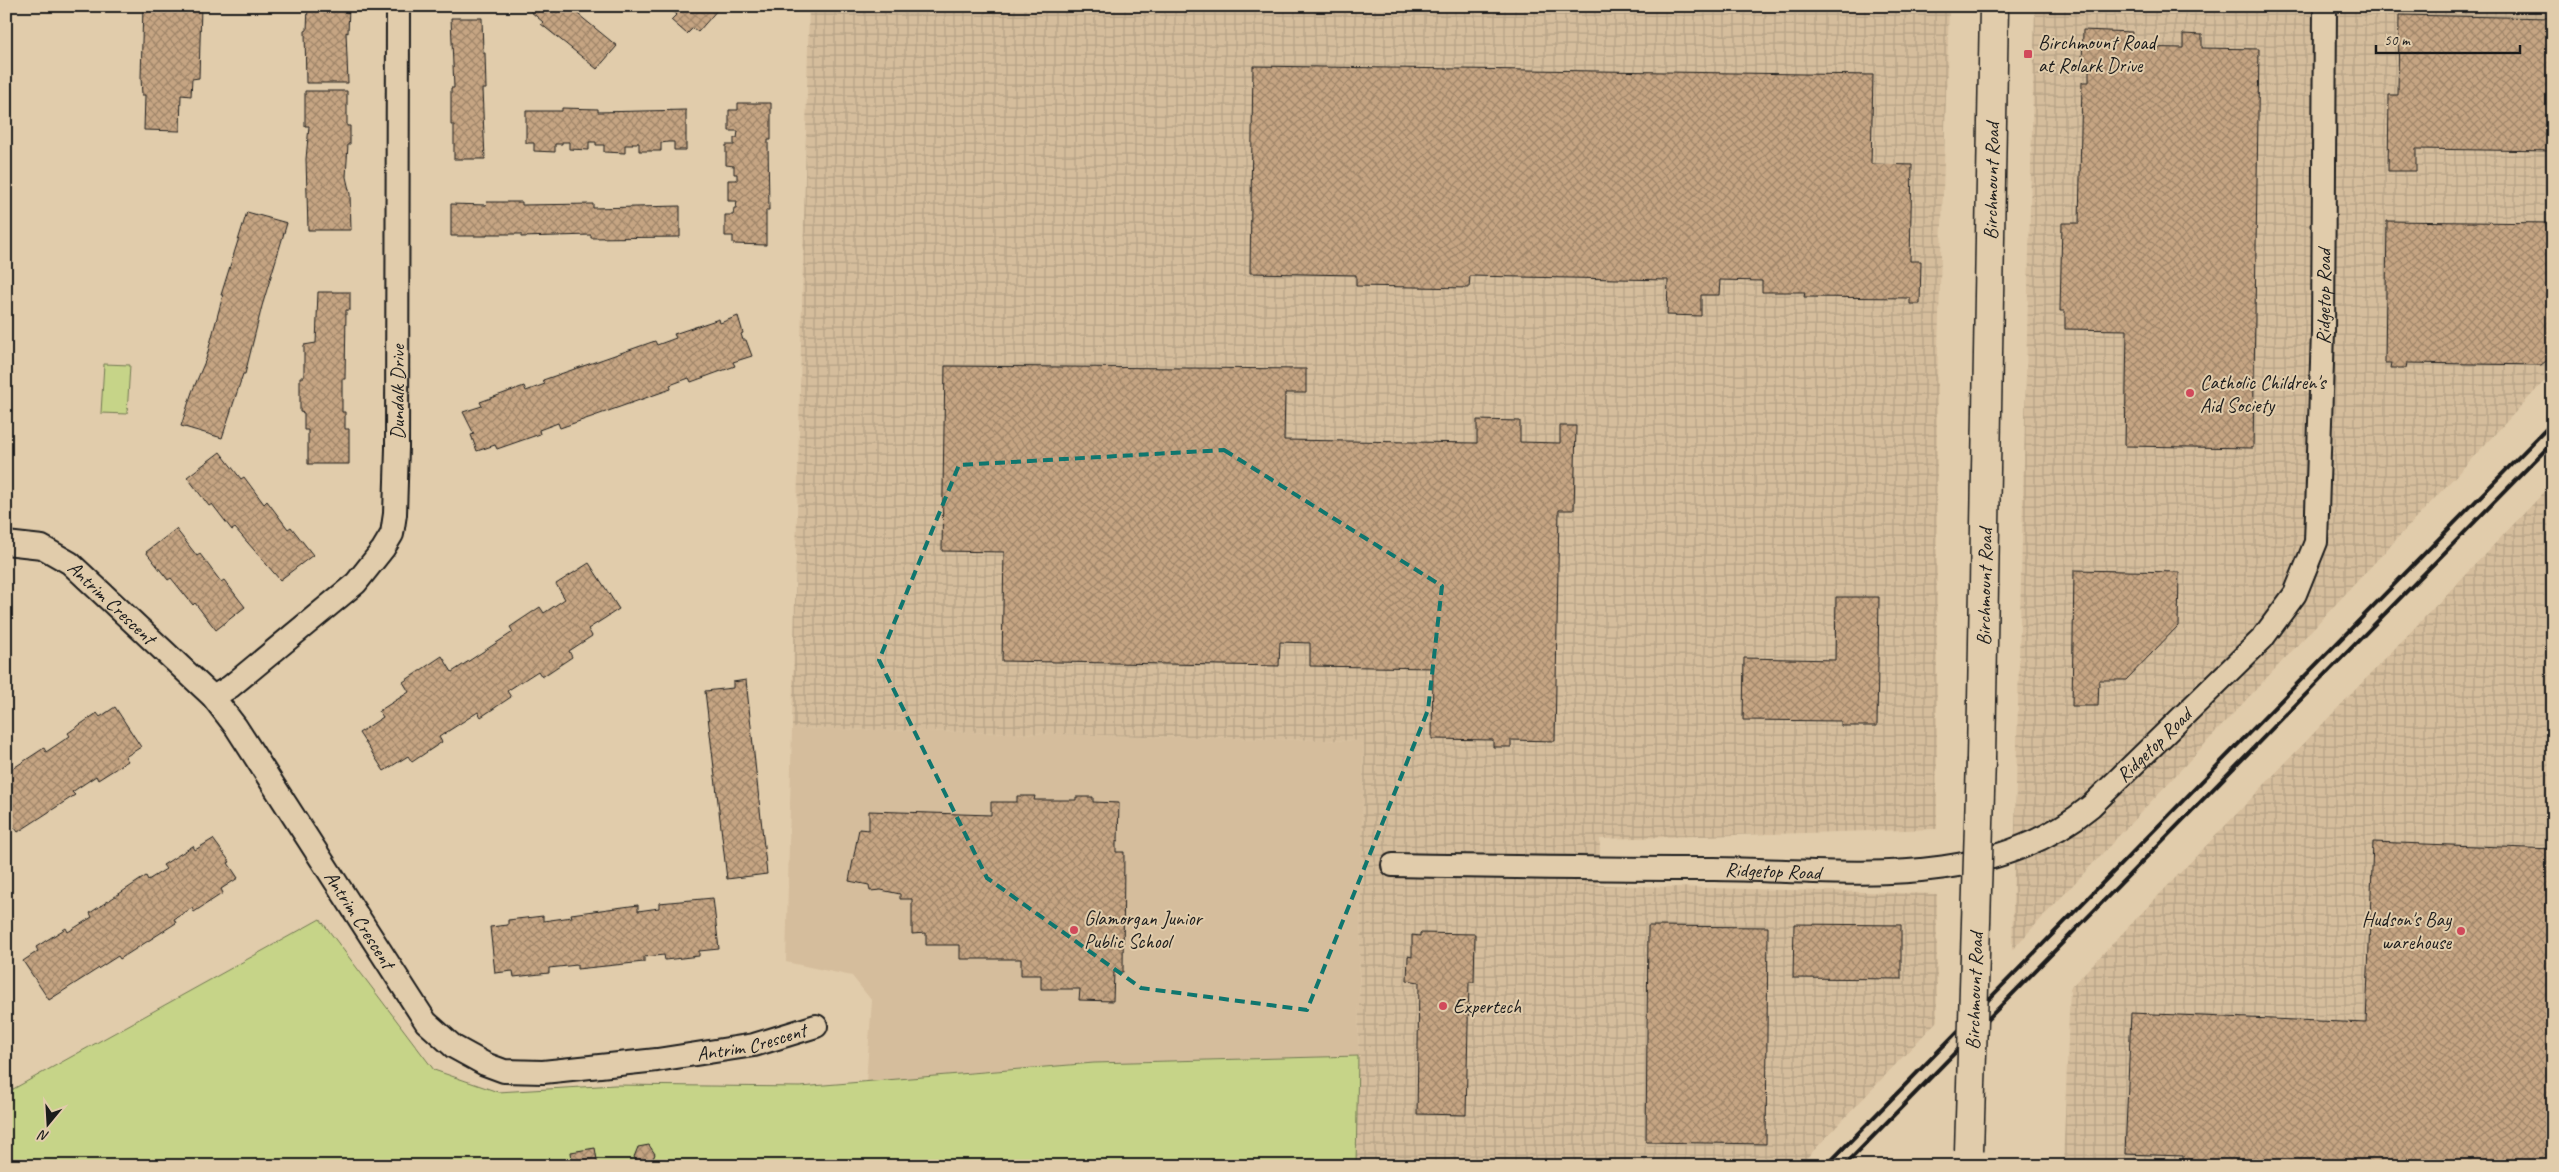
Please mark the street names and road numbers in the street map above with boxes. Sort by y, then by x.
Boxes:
street label: Birchmount Road [1978,119,2005,240]
street label: Ridgetop Road [2311,246,2337,345]
street label: Dundalk Drive [385,343,410,440]
street label: Birchmount Road [1971,525,1998,646]
street label: Antrim Crescent [62,555,163,652]
street label: Ridgetop Road [2111,701,2199,788]
street label: Ridgetop Road [1725,857,1824,885]
street label: Antrim Crescent [319,866,402,976]
street label: Birchmount Road [1960,929,1989,1050]
street label: Antrim Crescent [695,1017,812,1067]

